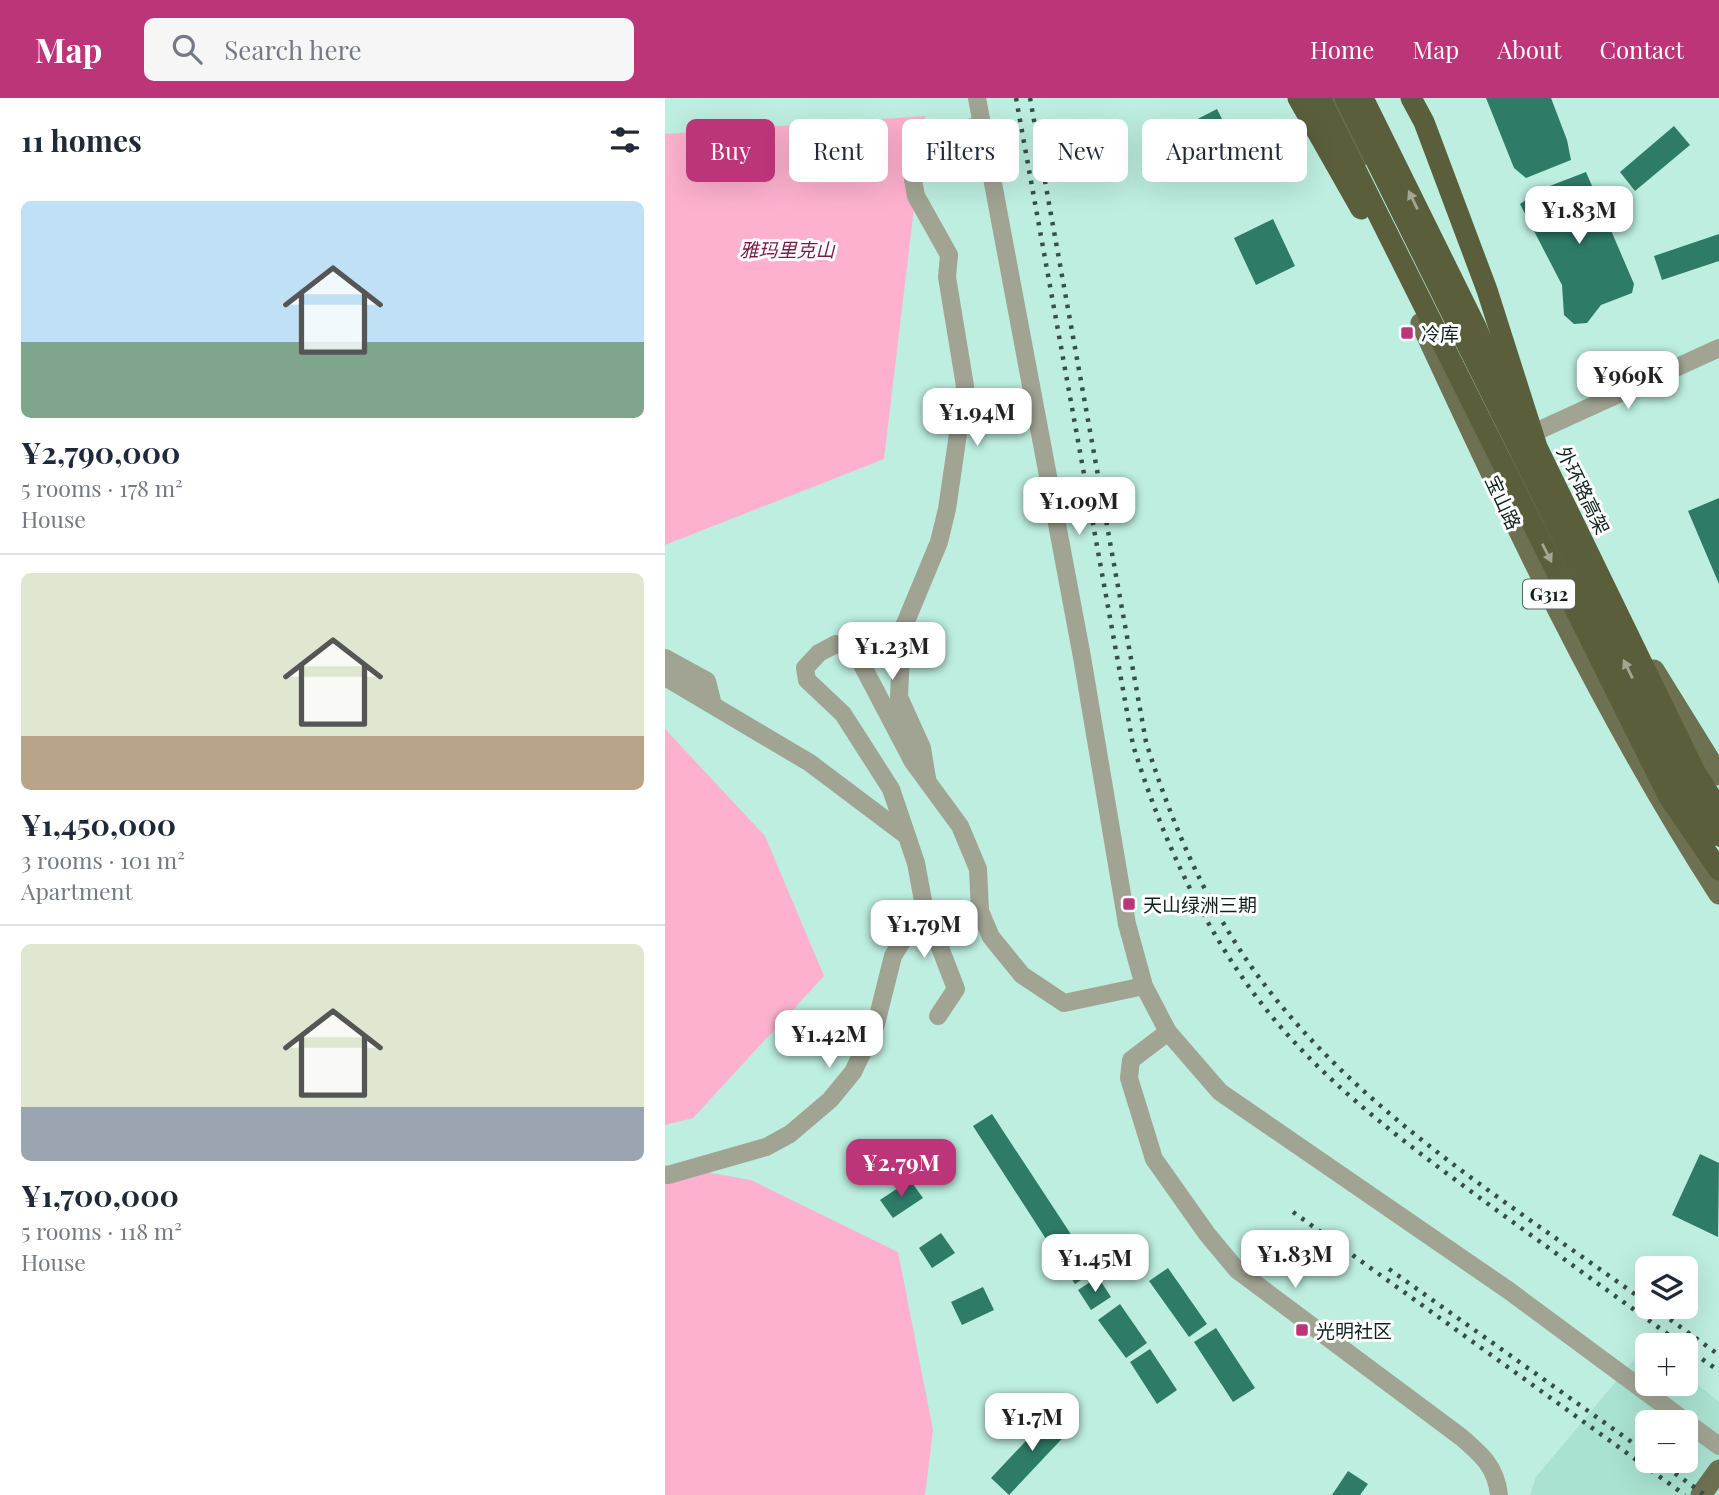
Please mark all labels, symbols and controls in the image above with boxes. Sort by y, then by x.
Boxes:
search box [144,18,634,81]
text: Map [35,27,102,71]
icon: search [168,30,206,68]
text: Search here [224,32,362,67]
text: Home [1310,33,1374,65]
text: Map [1412,33,1459,65]
text: About [1497,33,1561,65]
text: Contact [1599,33,1684,65]
chip: Buy [686,119,775,182]
chip: Rent [789,119,888,182]
chip: Filters [902,119,1019,182]
chip: New [1033,119,1128,182]
chip: Apartment [1142,119,1307,182]
text: 11 homes [21,120,142,160]
icon: filters [606,121,644,159]
pin: ¥1.83M [1522,186,1636,246]
one-way arrow [1408,190,1419,210]
text: ¥1.83M [1541,193,1617,224]
park label: 雅玛里克山 [739,236,835,262]
icon: home [270,247,396,373]
place label: 冷库 [1421,320,1459,346]
marker: 冷库 [1399,325,1415,341]
pin: ¥969K [1579,352,1677,411]
text: ¥969K [1593,358,1663,389]
pin: ¥1.94M [920,388,1034,448]
text: ¥1.94M [939,395,1015,426]
text: ¥2,790,000 [21,432,180,472]
street label: 外环路高架 [1551,442,1617,538]
street label: 宝山路 [1480,471,1528,533]
text: 5 rooms · 178 m² [21,472,183,503]
pin: ¥1.09M [1022,478,1136,537]
text: ¥1.09M [1039,484,1119,515]
text: House [21,503,86,534]
one-way arrow [1542,543,1553,563]
road number: G312 [1523,580,1575,608]
icon: home [270,619,396,745]
pin: ¥1.23M [835,622,949,682]
text: ¥1.23M [854,629,930,660]
one-way arrow [1623,659,1634,679]
text: ¥1,450,000 [21,804,176,844]
text: 3 rooms · 101 m² [21,844,185,875]
text: Apartment [21,875,133,906]
place label: 天山绿洲三期 [1143,891,1257,917]
marker: 天山绿洲三期 [1121,896,1137,912]
pin: ¥1.79M [867,900,981,960]
text: ¥1.79M [887,907,961,938]
icon: home [270,990,396,1116]
pin: ¥1.42M [772,1010,886,1070]
text: ¥1.42M [791,1017,867,1048]
pin: ¥2.79M [844,1140,958,1199]
text: ¥2.79M [862,1146,940,1177]
text: ¥1,700,000 [21,1175,179,1215]
text: 5 rooms · 118 m² [21,1215,182,1246]
pin: ¥1.83M [1238,1230,1352,1290]
pin: ¥1.45M [1038,1234,1152,1294]
text: ¥1.83M [1257,1237,1333,1268]
text: ¥1.45M [1058,1241,1132,1272]
text: House [21,1246,86,1277]
map controls [1635,1256,1698,1473]
button: layers [1635,1256,1698,1319]
place label: 光明社区 [1316,1317,1392,1343]
marker: 光明社区 [1294,1322,1310,1338]
button: + [1635,1333,1698,1396]
pin: ¥1.7M [983,1394,1081,1453]
text: ¥1.7M [1001,1400,1063,1431]
button: − [1635,1410,1698,1473]

